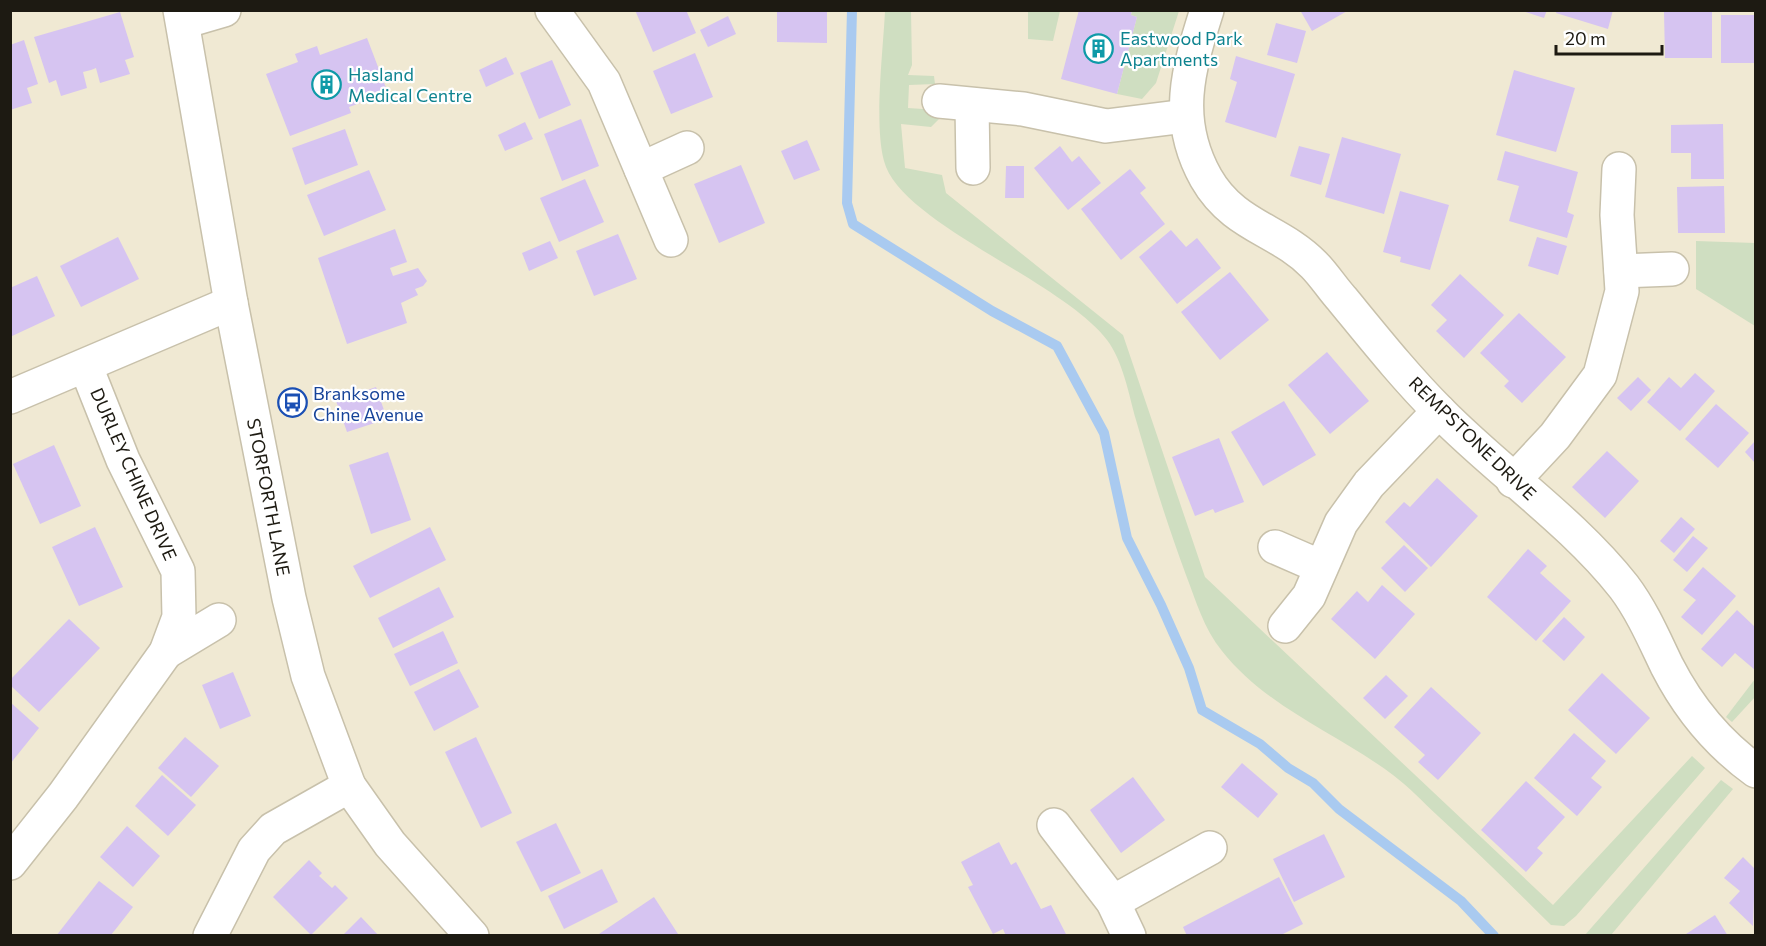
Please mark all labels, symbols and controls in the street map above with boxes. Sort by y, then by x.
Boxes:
scale bar [1556,18,1662,56]
place label: Eastwood Park Apartments [1120,27,1243,70]
text: 20 m [1565,27,1606,49]
building icon: Eastwood Park Apartments [1083,32,1115,64]
place label: Hasland Medical Centre [348,63,472,106]
building icon: Hasland Medical Centre [311,68,343,100]
street label: REMPSTONE DRIVE [1405,372,1541,504]
place label: Branksome Chine Avenue [313,382,424,425]
street label: DURLEY CHINE DRIVE [86,384,182,564]
bus stop icon: Branksome Chine Avenue [276,387,308,419]
street label: STORFORTH LANE [243,416,295,578]

